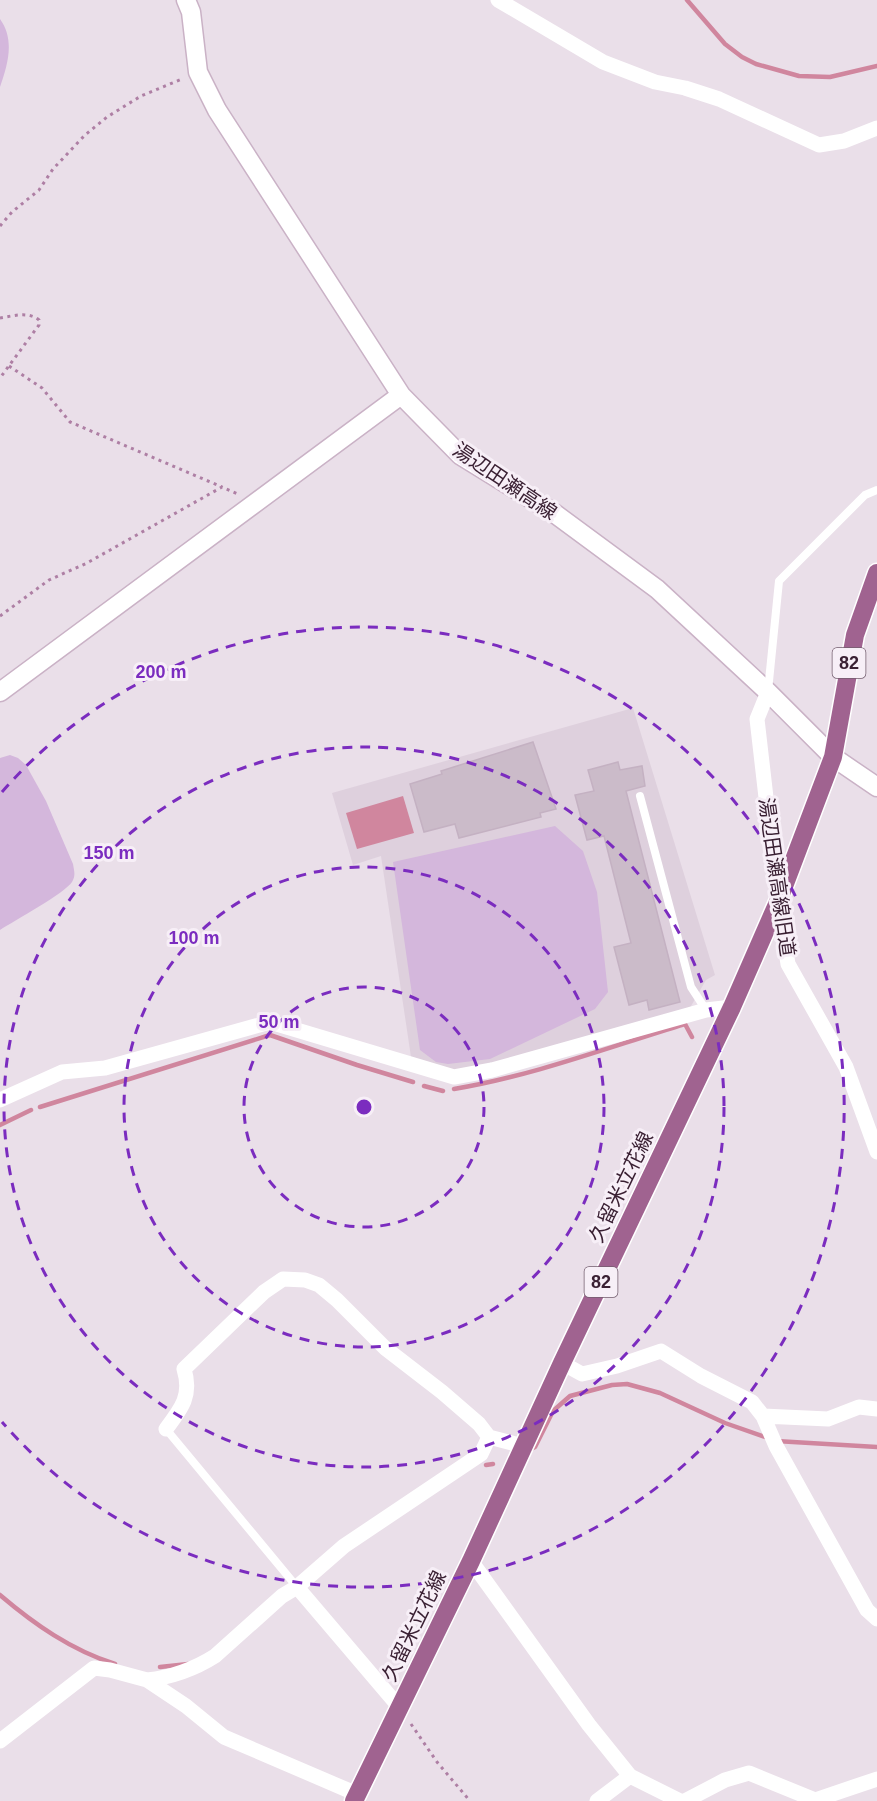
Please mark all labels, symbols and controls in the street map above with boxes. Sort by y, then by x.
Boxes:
street label: 湯辺田瀬高線 [449,438,561,524]
road number: 82 [832,648,866,678]
text: 200 m [135,662,187,682]
street label: 湯辺田瀬高線旧道 [755,796,799,958]
text: 150 m [83,843,135,863]
text: 100 m [168,928,220,948]
text: 50 m [258,1012,300,1032]
centre of rings [354,1097,374,1117]
street label: 久留米立花線 [585,1128,657,1246]
road number: 82 [584,1267,618,1297]
street label: 久留米立花線 [378,1567,450,1685]

